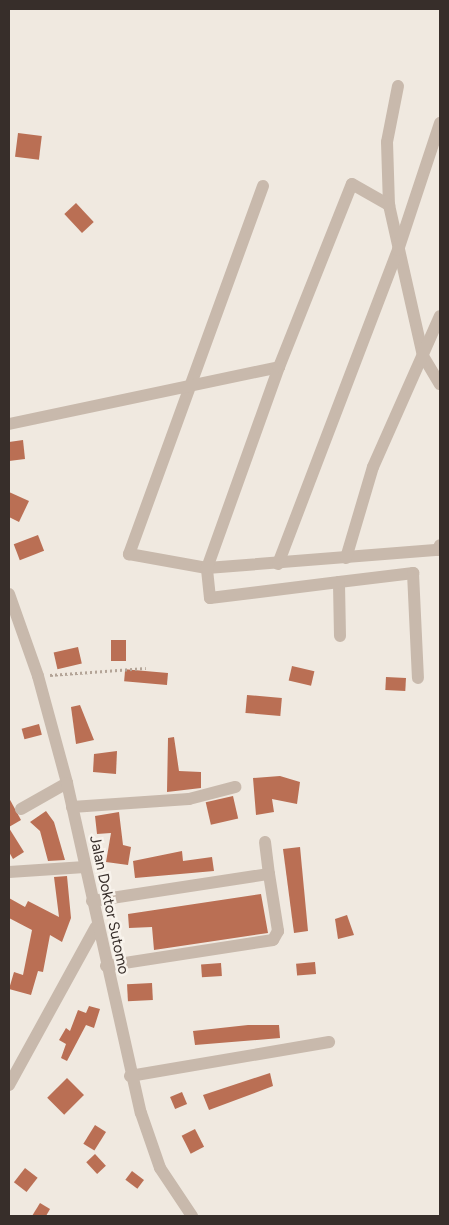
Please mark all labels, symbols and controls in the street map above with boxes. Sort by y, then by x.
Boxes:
street label: Jalan Doktor Sutomo [86,834,132,976]

